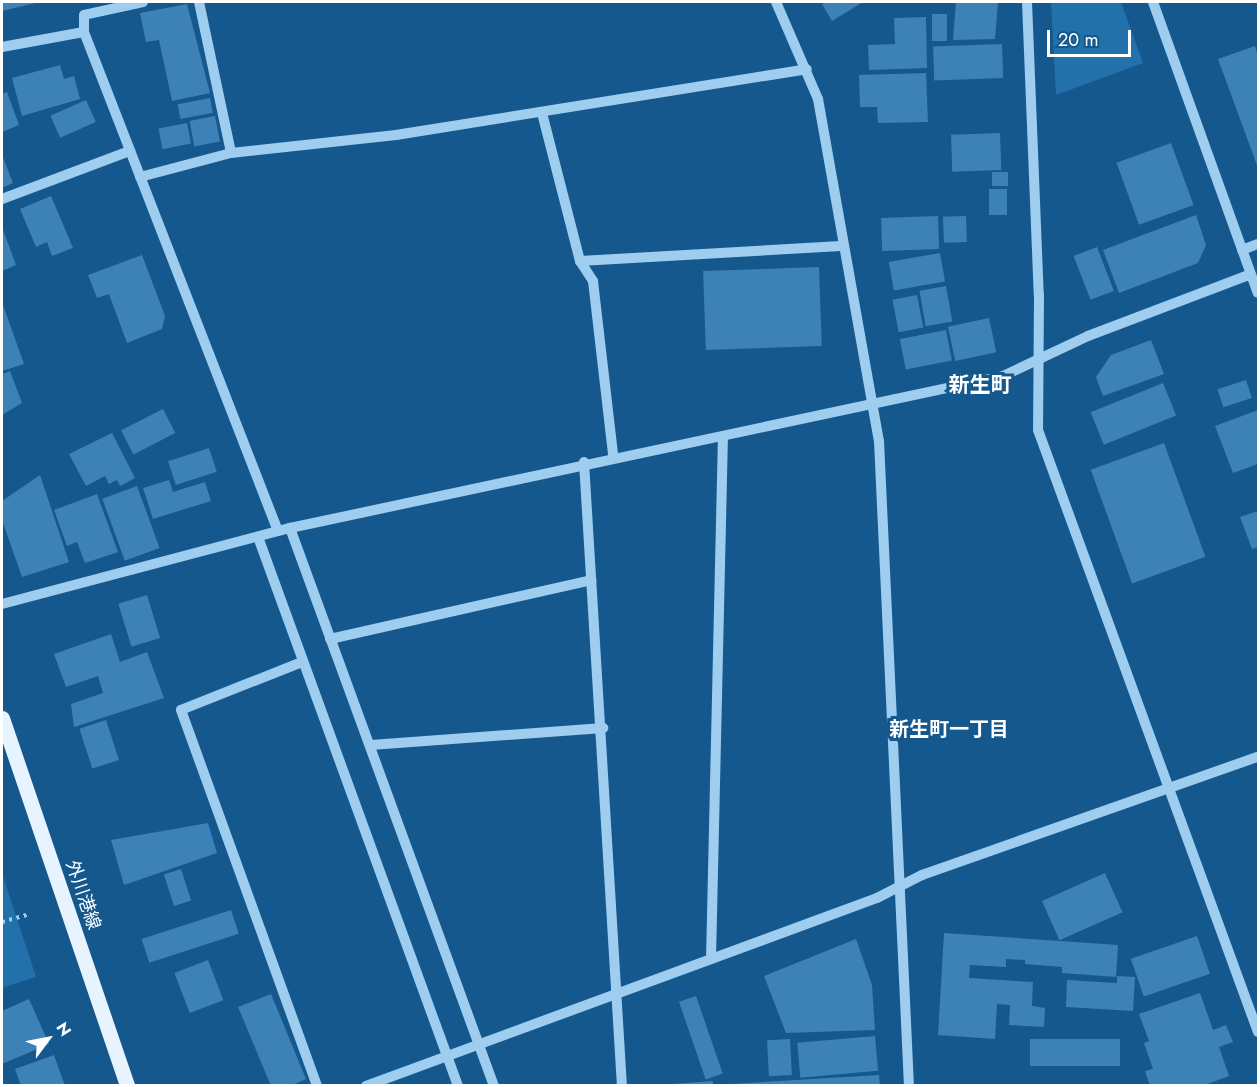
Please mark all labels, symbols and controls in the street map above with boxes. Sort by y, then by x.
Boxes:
scale bar [1050,18,1134,56]
text: 20 m [1058,27,1098,53]
district label: 新生町 [949,372,1011,398]
district label: 新生町一丁目 [889,717,1009,741]
street label: 外川港線 [61,857,105,933]
north arrow [18,1009,78,1069]
text: N [51,1018,77,1041]

